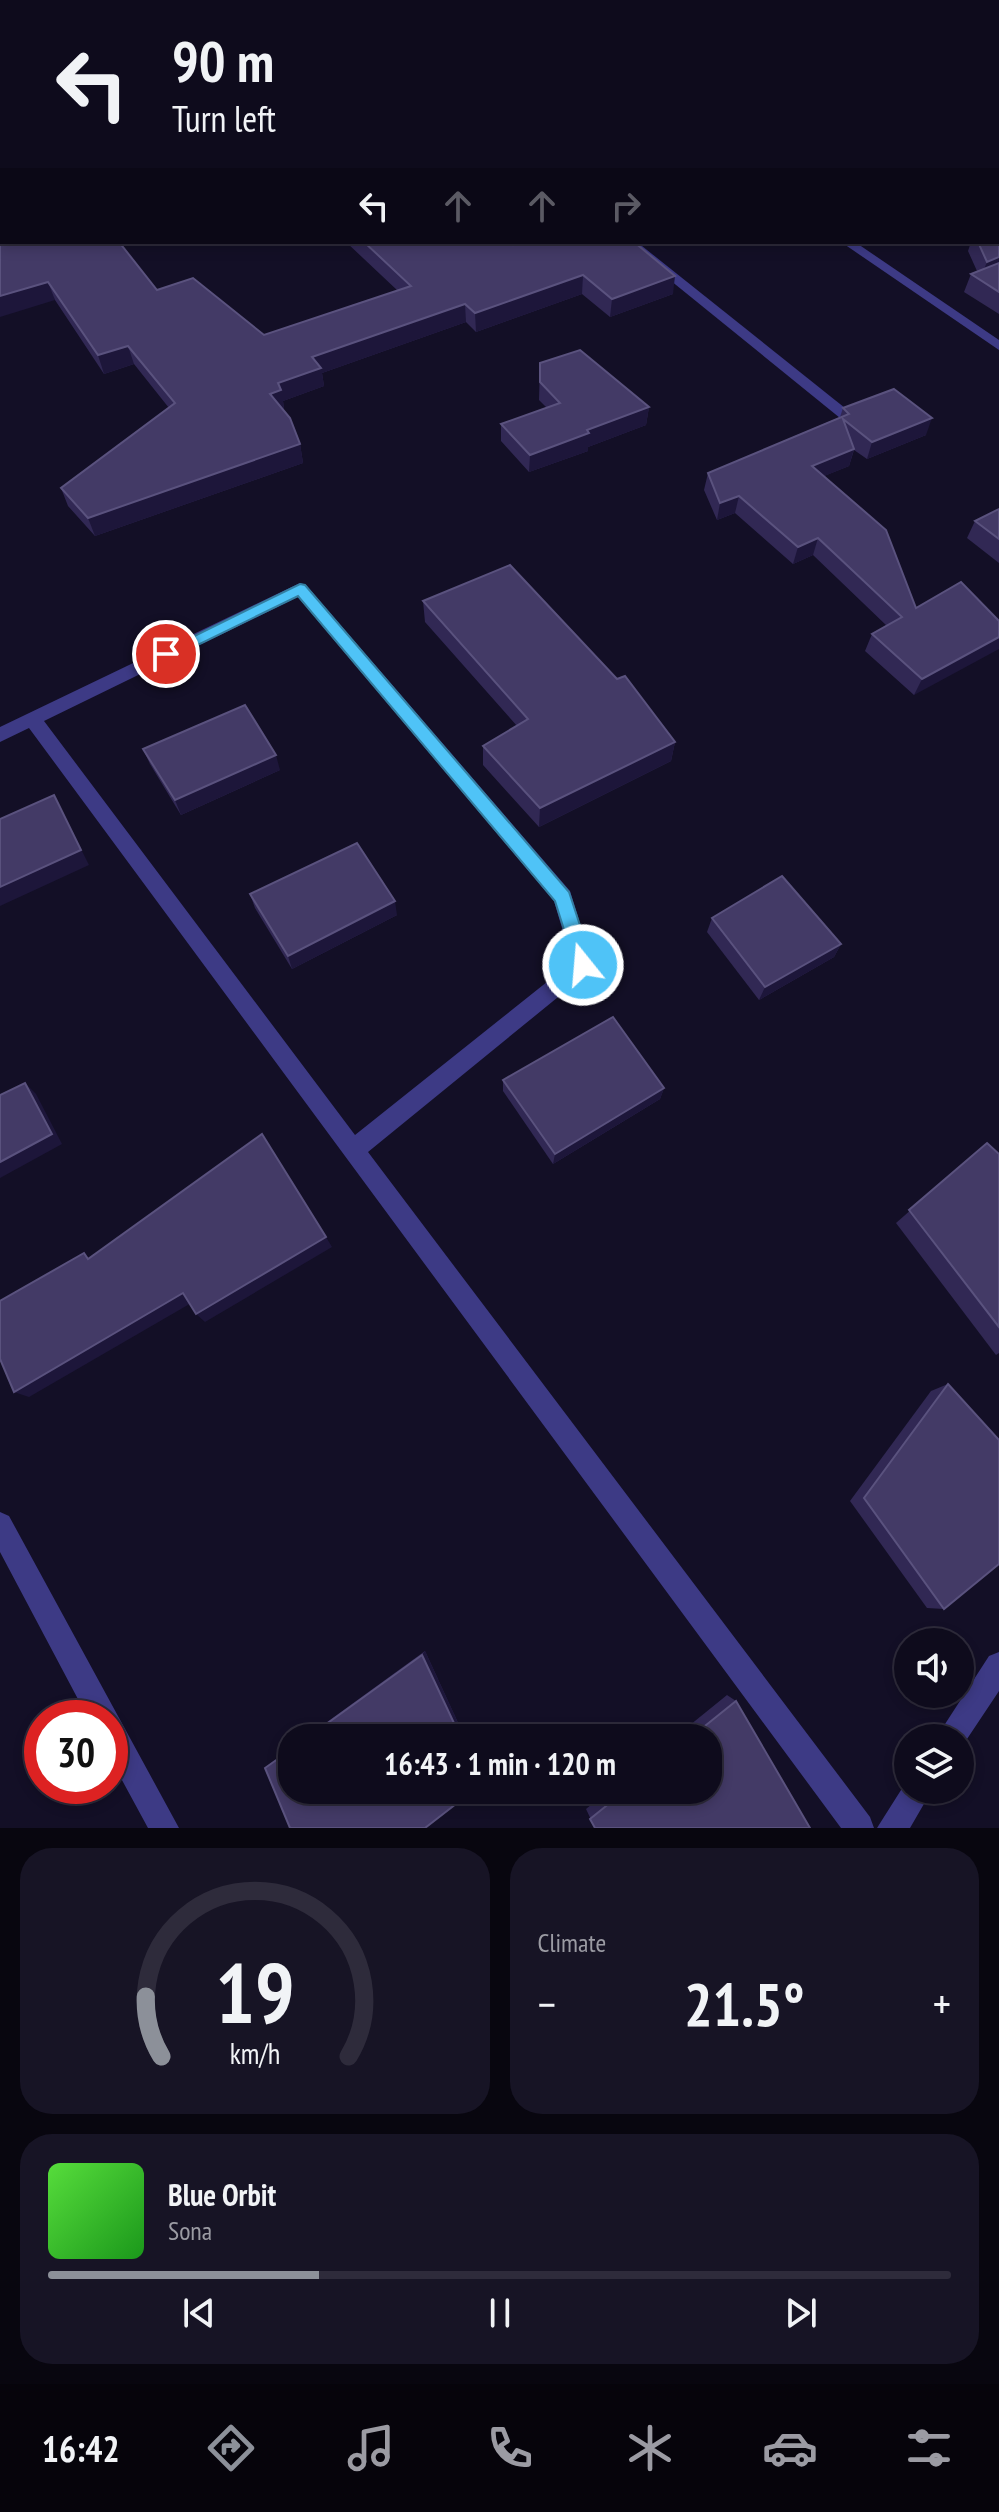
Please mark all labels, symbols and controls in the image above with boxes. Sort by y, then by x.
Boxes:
text: 90 m [172,25,274,97]
icon: left [40,32,144,136]
text: Turn left [172,95,276,142]
icon: left [352,184,396,228]
icon: ahead [436,184,480,228]
icon: ahead [520,184,564,228]
icon: right [604,184,648,228]
pin [132,620,200,688]
icon: arrive [144,632,188,676]
position arrow [541,923,625,1007]
map controls [894,1628,974,1804]
button: sound [894,1628,974,1708]
speed limit sign: 30 [24,1700,128,1804]
button: layers [894,1724,974,1804]
text: 16:43 · 1 min · 120 m [384,1744,616,1783]
text: Climate [538,1926,606,1959]
text: 19 [215,1938,295,2046]
text: 21.5° [684,1965,805,2043]
text: − [538,1975,556,2032]
text: + [933,1975,951,2032]
text: km/h [229,2035,280,2072]
text: Blue Orbit [168,2175,276,2214]
text: Sona [168,2214,212,2247]
icon: previous [177,2291,221,2335]
icon: pause [478,2291,522,2335]
icon: next [779,2291,823,2335]
icon: directions [203,2420,259,2476]
icon: music [343,2420,399,2476]
icon: phone [482,2420,538,2476]
icon: climate [622,2420,678,2476]
icon: car [762,2420,818,2476]
icon: filters [901,2420,957,2476]
text: 16:42 [42,2425,120,2472]

